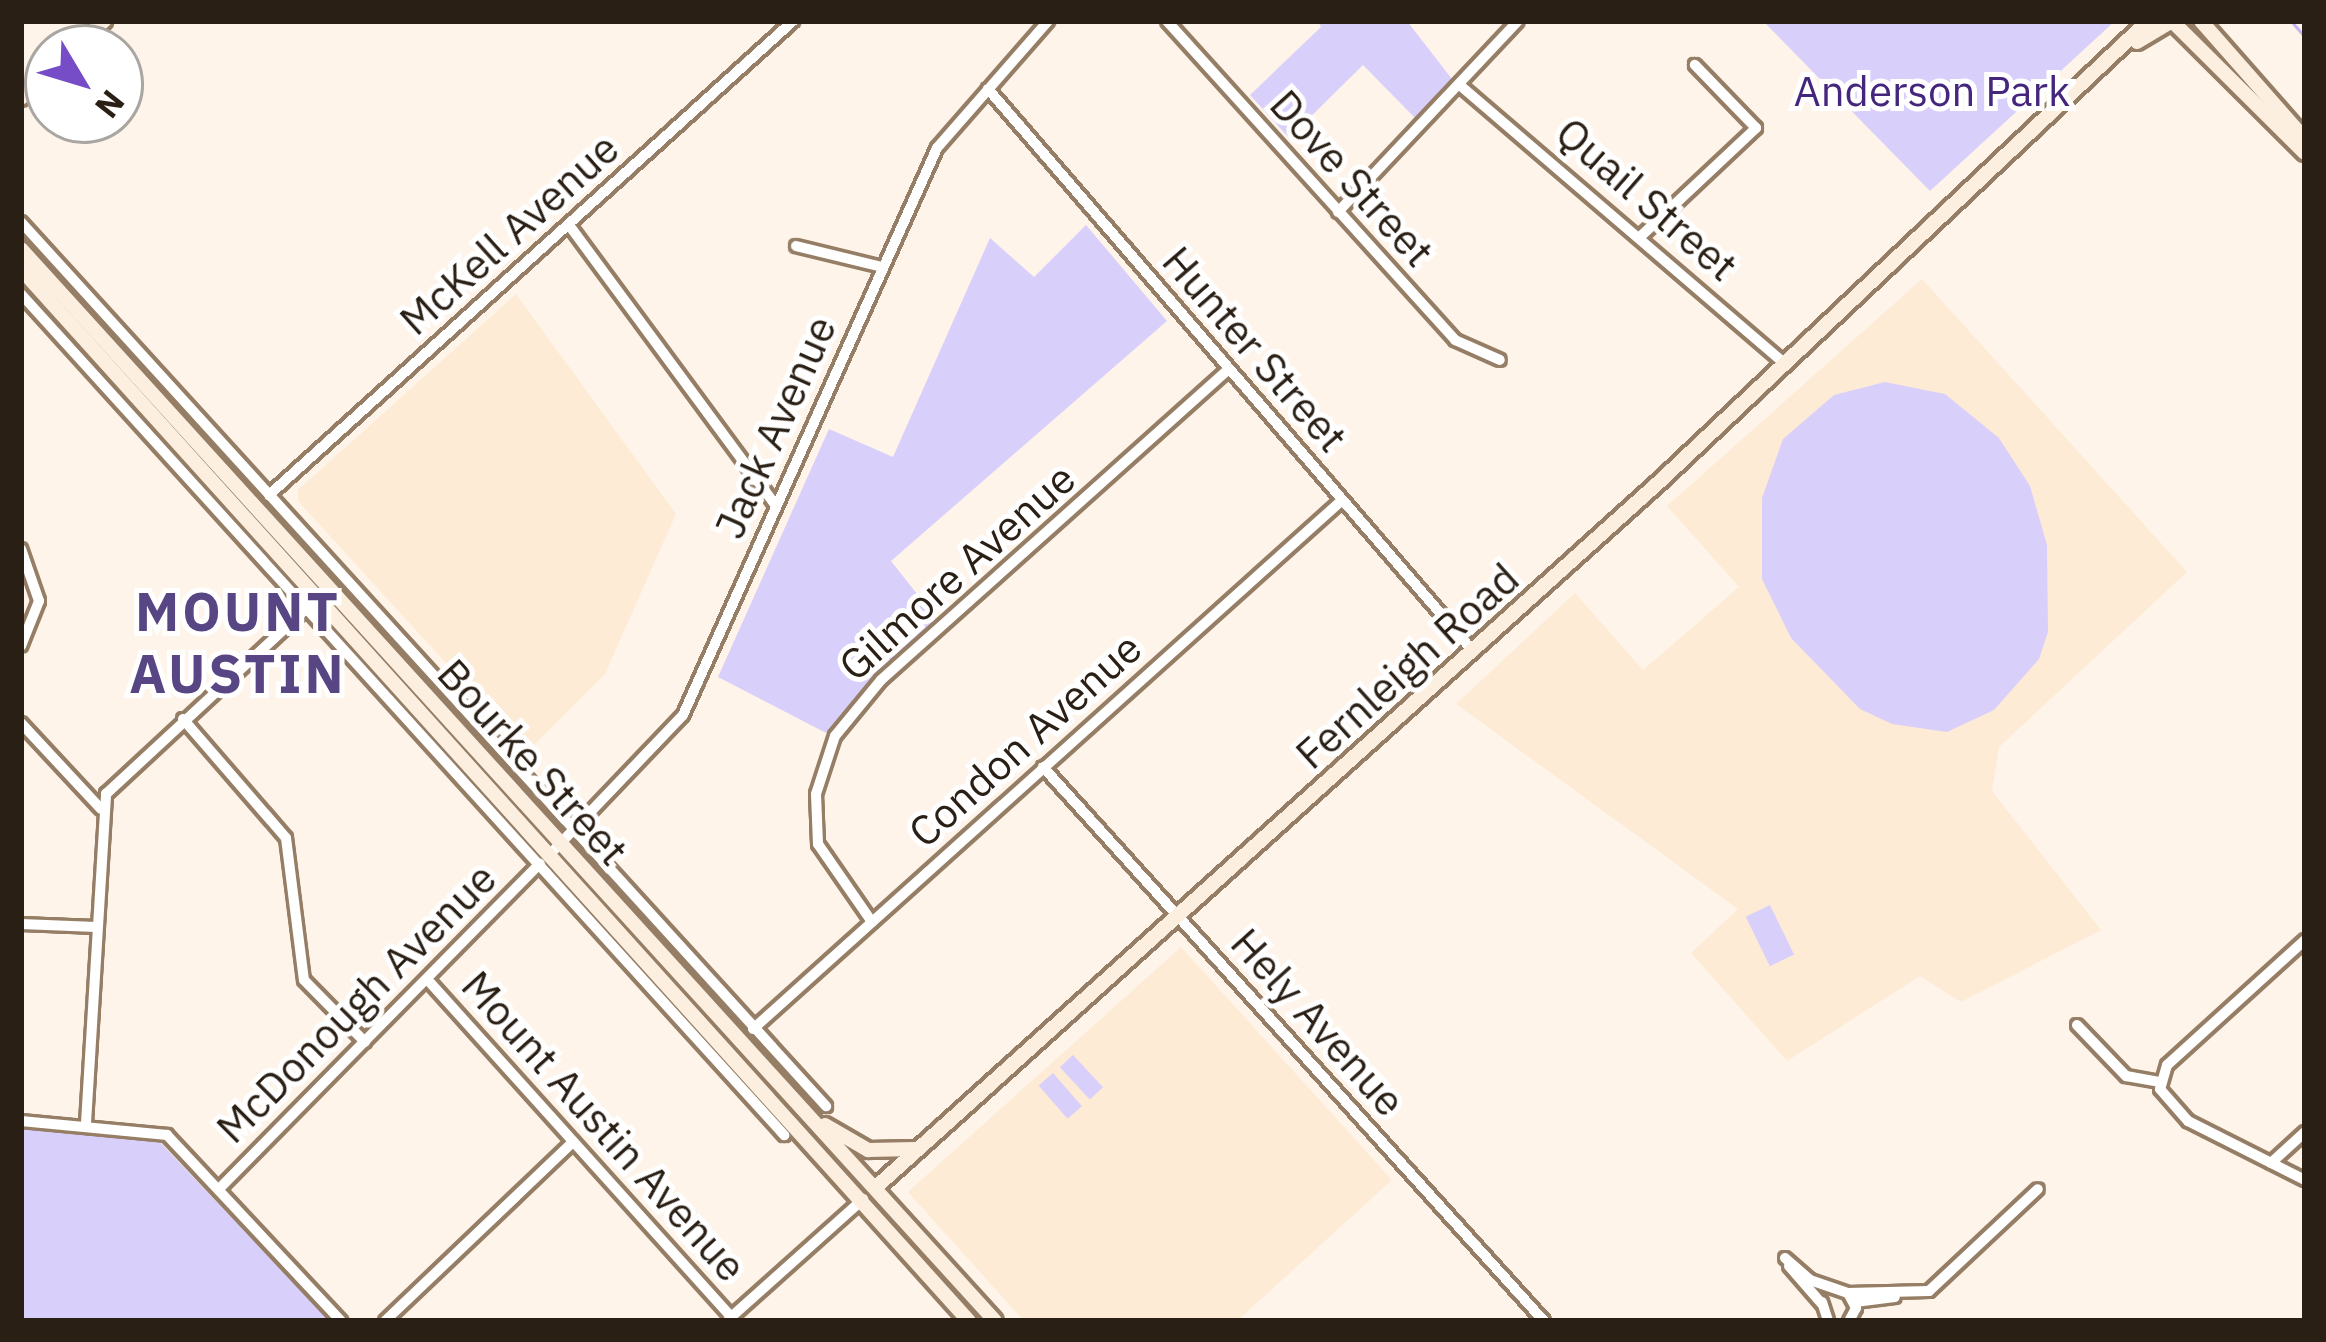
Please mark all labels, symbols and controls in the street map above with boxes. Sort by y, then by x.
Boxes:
north arrow [24,24,144,144]
park label: Anderson Park [1794,66,2070,116]
street label: Dove Street [1260,79,1444,277]
text: N [86,82,135,127]
street label: Quail Street [1546,107,1748,291]
street label: McKell Avenue [389,123,629,345]
street label: Hunter Street [1152,236,1358,462]
street label: Jack Avenue [704,308,846,546]
street label: Gilmore Avenue [829,453,1085,691]
street label: Fernleigh Road [1285,553,1529,779]
district label: MOUNT AUSTIN [129,579,347,706]
street label: Condon Avenue [898,622,1152,858]
street label: Bourke Street [427,649,639,875]
street label: McDonough Avenue [206,853,506,1153]
street label: Hely Avenue [1221,918,1415,1126]
street label: Mount Austin Avenue [451,960,757,1292]

